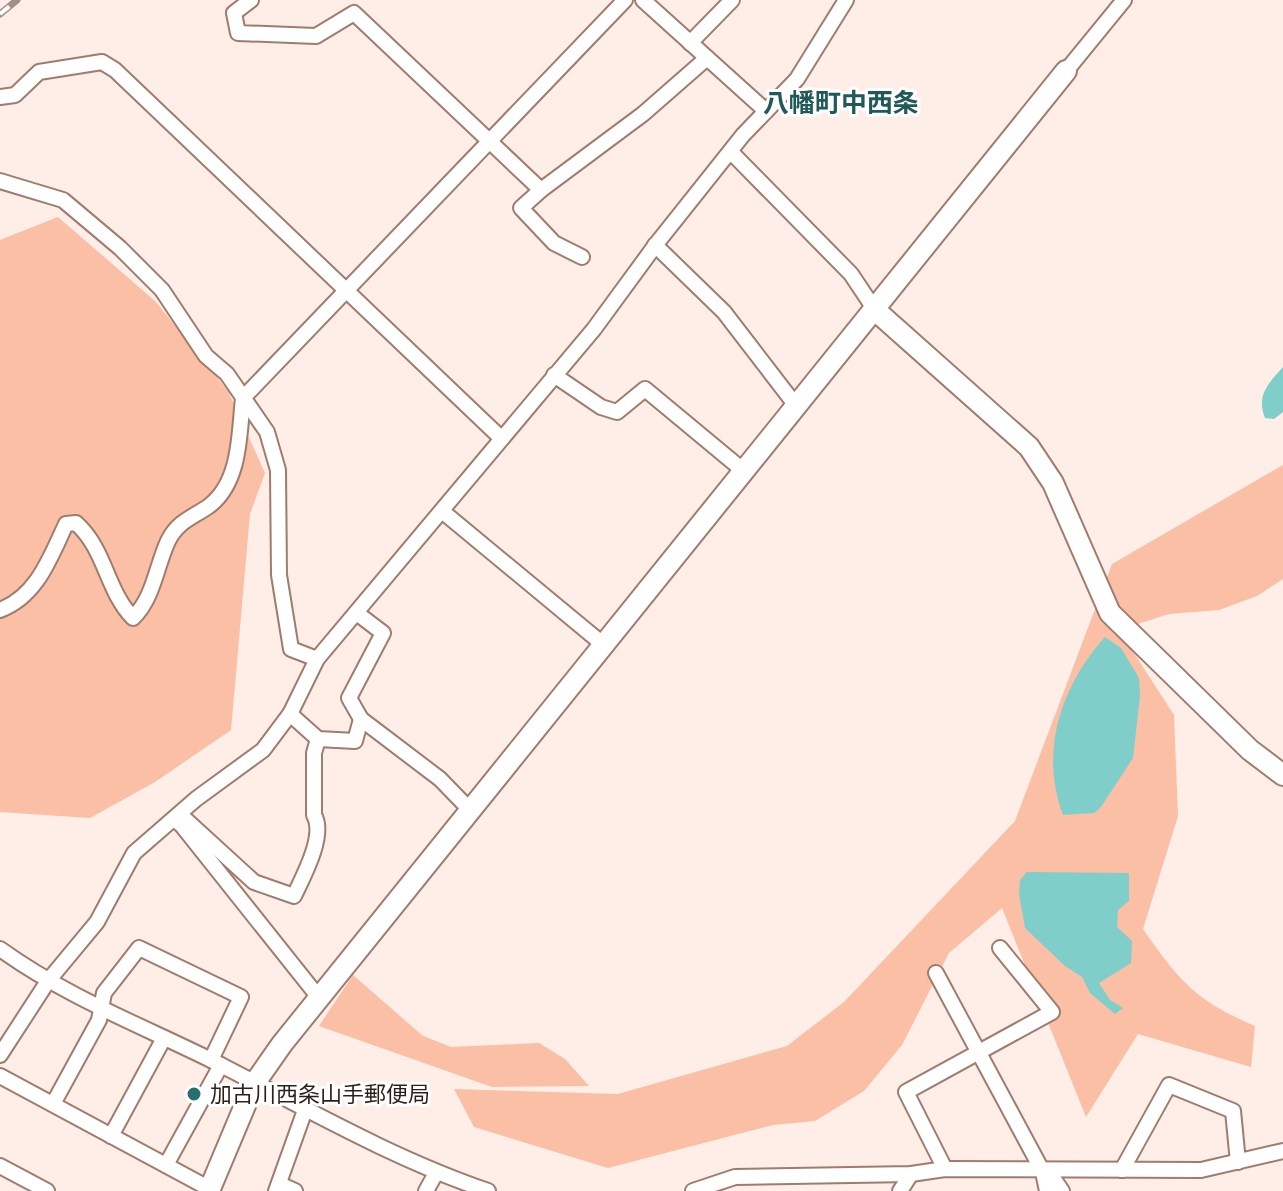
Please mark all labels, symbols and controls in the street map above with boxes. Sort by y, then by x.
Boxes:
district label: 八幡町中西条 [763,88,919,118]
place label: 加古川西条山手郵便局 [210,1082,430,1107]
marker: 加古川西条山手郵便局 [185,1085,203,1103]

